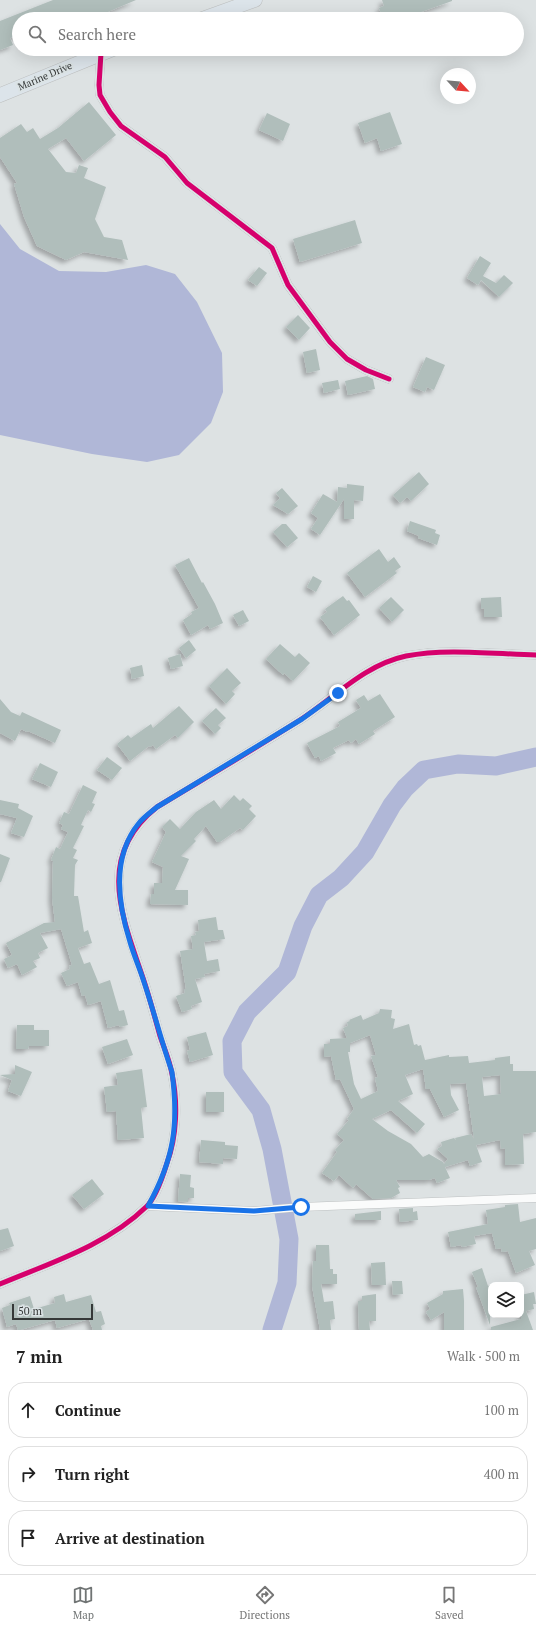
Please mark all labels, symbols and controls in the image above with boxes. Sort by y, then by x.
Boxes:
search box [12,12,524,56]
icon: search [26,23,48,45]
text: Search here [58,24,136,44]
street label: Marine Drive [16,59,74,93]
north arrow [440,68,476,104]
route end [329,684,347,702]
route start [292,1198,310,1216]
map controls [488,1282,524,1318]
button: layers [488,1282,524,1318]
scale bar [12,1302,93,1321]
text: 50 m [18,1304,42,1318]
text: 7 min [16,1345,63,1368]
text: Walk · 500 m [447,1347,520,1365]
icon: ahead [17,1399,39,1421]
text: Continue [55,1400,121,1420]
text: 100 m [484,1401,519,1419]
icon: right [17,1463,39,1485]
text: Turn right [55,1464,130,1484]
text: 400 m [484,1465,519,1483]
icon: arrive [17,1527,39,1549]
text: Arrive at destination [55,1528,205,1548]
tab: Map [72,1584,94,1622]
tab: Directions [239,1584,290,1622]
tab: Saved [435,1584,464,1622]

